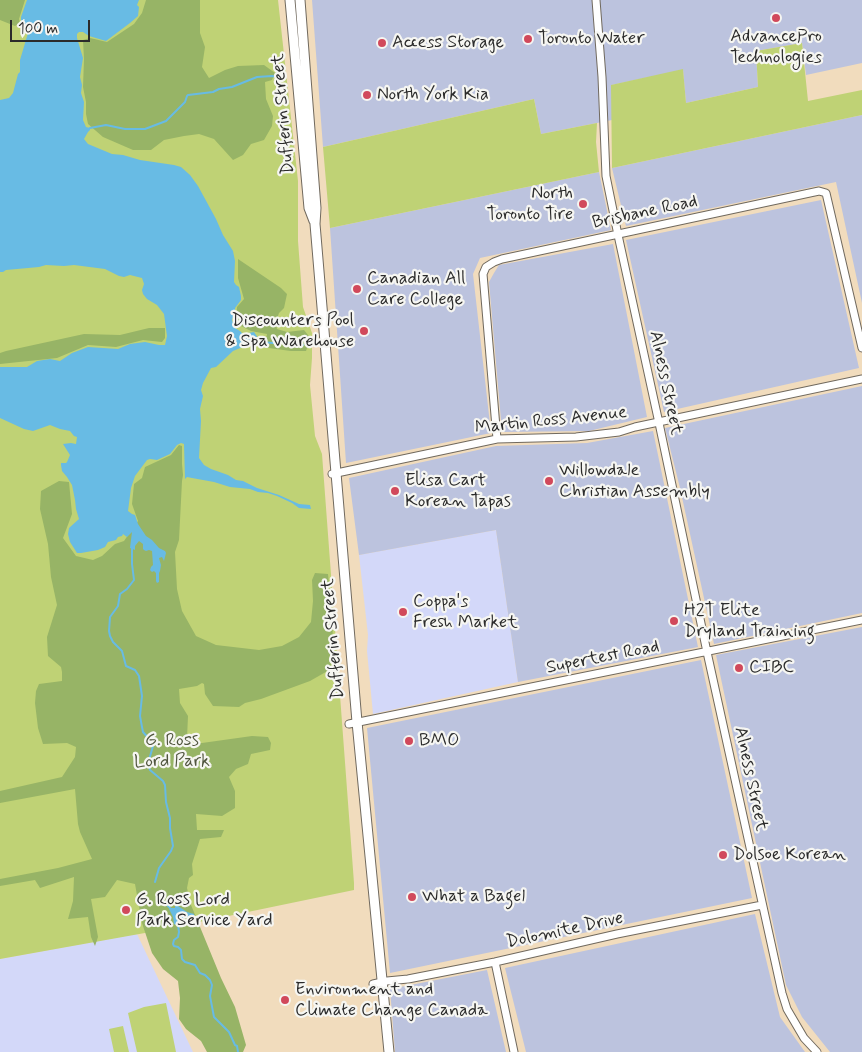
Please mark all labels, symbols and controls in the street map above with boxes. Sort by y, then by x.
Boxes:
scale bar [12,10,92,42]
marker: AdvancePro Technologies [770,12,782,24]
text: 100 m [18,19,58,39]
place label: AdvancePro Technologies [730,26,822,68]
place label: Toronto Water [538,28,645,50]
place label: Access Storage [392,32,504,54]
marker: Toronto Water [522,33,534,45]
marker: Access Storage [376,37,388,49]
street label: Dufferin Street [268,53,300,175]
place label: North York Kia [377,84,489,106]
marker: North York Kia [361,89,373,101]
place label: North Toronto Tire [487,183,573,225]
street label: Brisbane Road [590,191,700,235]
marker: North Toronto Tire [577,198,589,210]
place label: Canadian All Care College [367,268,466,310]
marker: Canadian All Care College [351,283,363,295]
place label: Discounters Pool & Spa Warehouse [225,310,354,352]
marker: Discounters Pool & Spa Warehouse [358,325,370,337]
street label: Alness Street [643,329,687,437]
street label: Martin Ross Avenue [474,402,628,440]
place label: Willowdale Christian Assembly [559,460,710,502]
place label: Elisa Cart Korean Tapas [405,470,511,512]
marker: Willowdale Christian Assembly [543,475,555,487]
marker: Elisa Cart Korean Tapas [389,485,401,497]
street label: Dufferin Street [318,578,350,700]
place label: Coppa's Fresh Market [413,591,518,634]
place label: H2T Elite Dryland Training [684,600,815,642]
marker: Coppa's Fresh Market [397,606,409,618]
marker: H2T Elite Dryland Training [668,615,680,627]
street label: Supertest Road [545,636,661,680]
place label: CIBC [749,657,794,679]
marker: CIBC [733,662,745,674]
street label: Alness Street [728,725,772,833]
park label: G. Ross Lord Park [134,730,210,772]
place label: BMO [419,730,459,752]
marker: BMO [403,735,415,747]
place label: Dolsoe Korean [733,844,846,866]
marker: Dolsoe Korean [717,849,729,861]
place label: What a Bagel [422,886,525,908]
place label: G. Ross Lord Park Service Yard [136,889,273,932]
marker: What a Bagel [406,891,418,903]
marker: G. Ross Lord Park Service Yard [120,904,132,916]
street label: Dolomite Drive [505,908,625,954]
place label: Environment and Climate Change Canada [295,979,488,1022]
marker: Environment and Climate Change Canada [279,994,291,1006]

